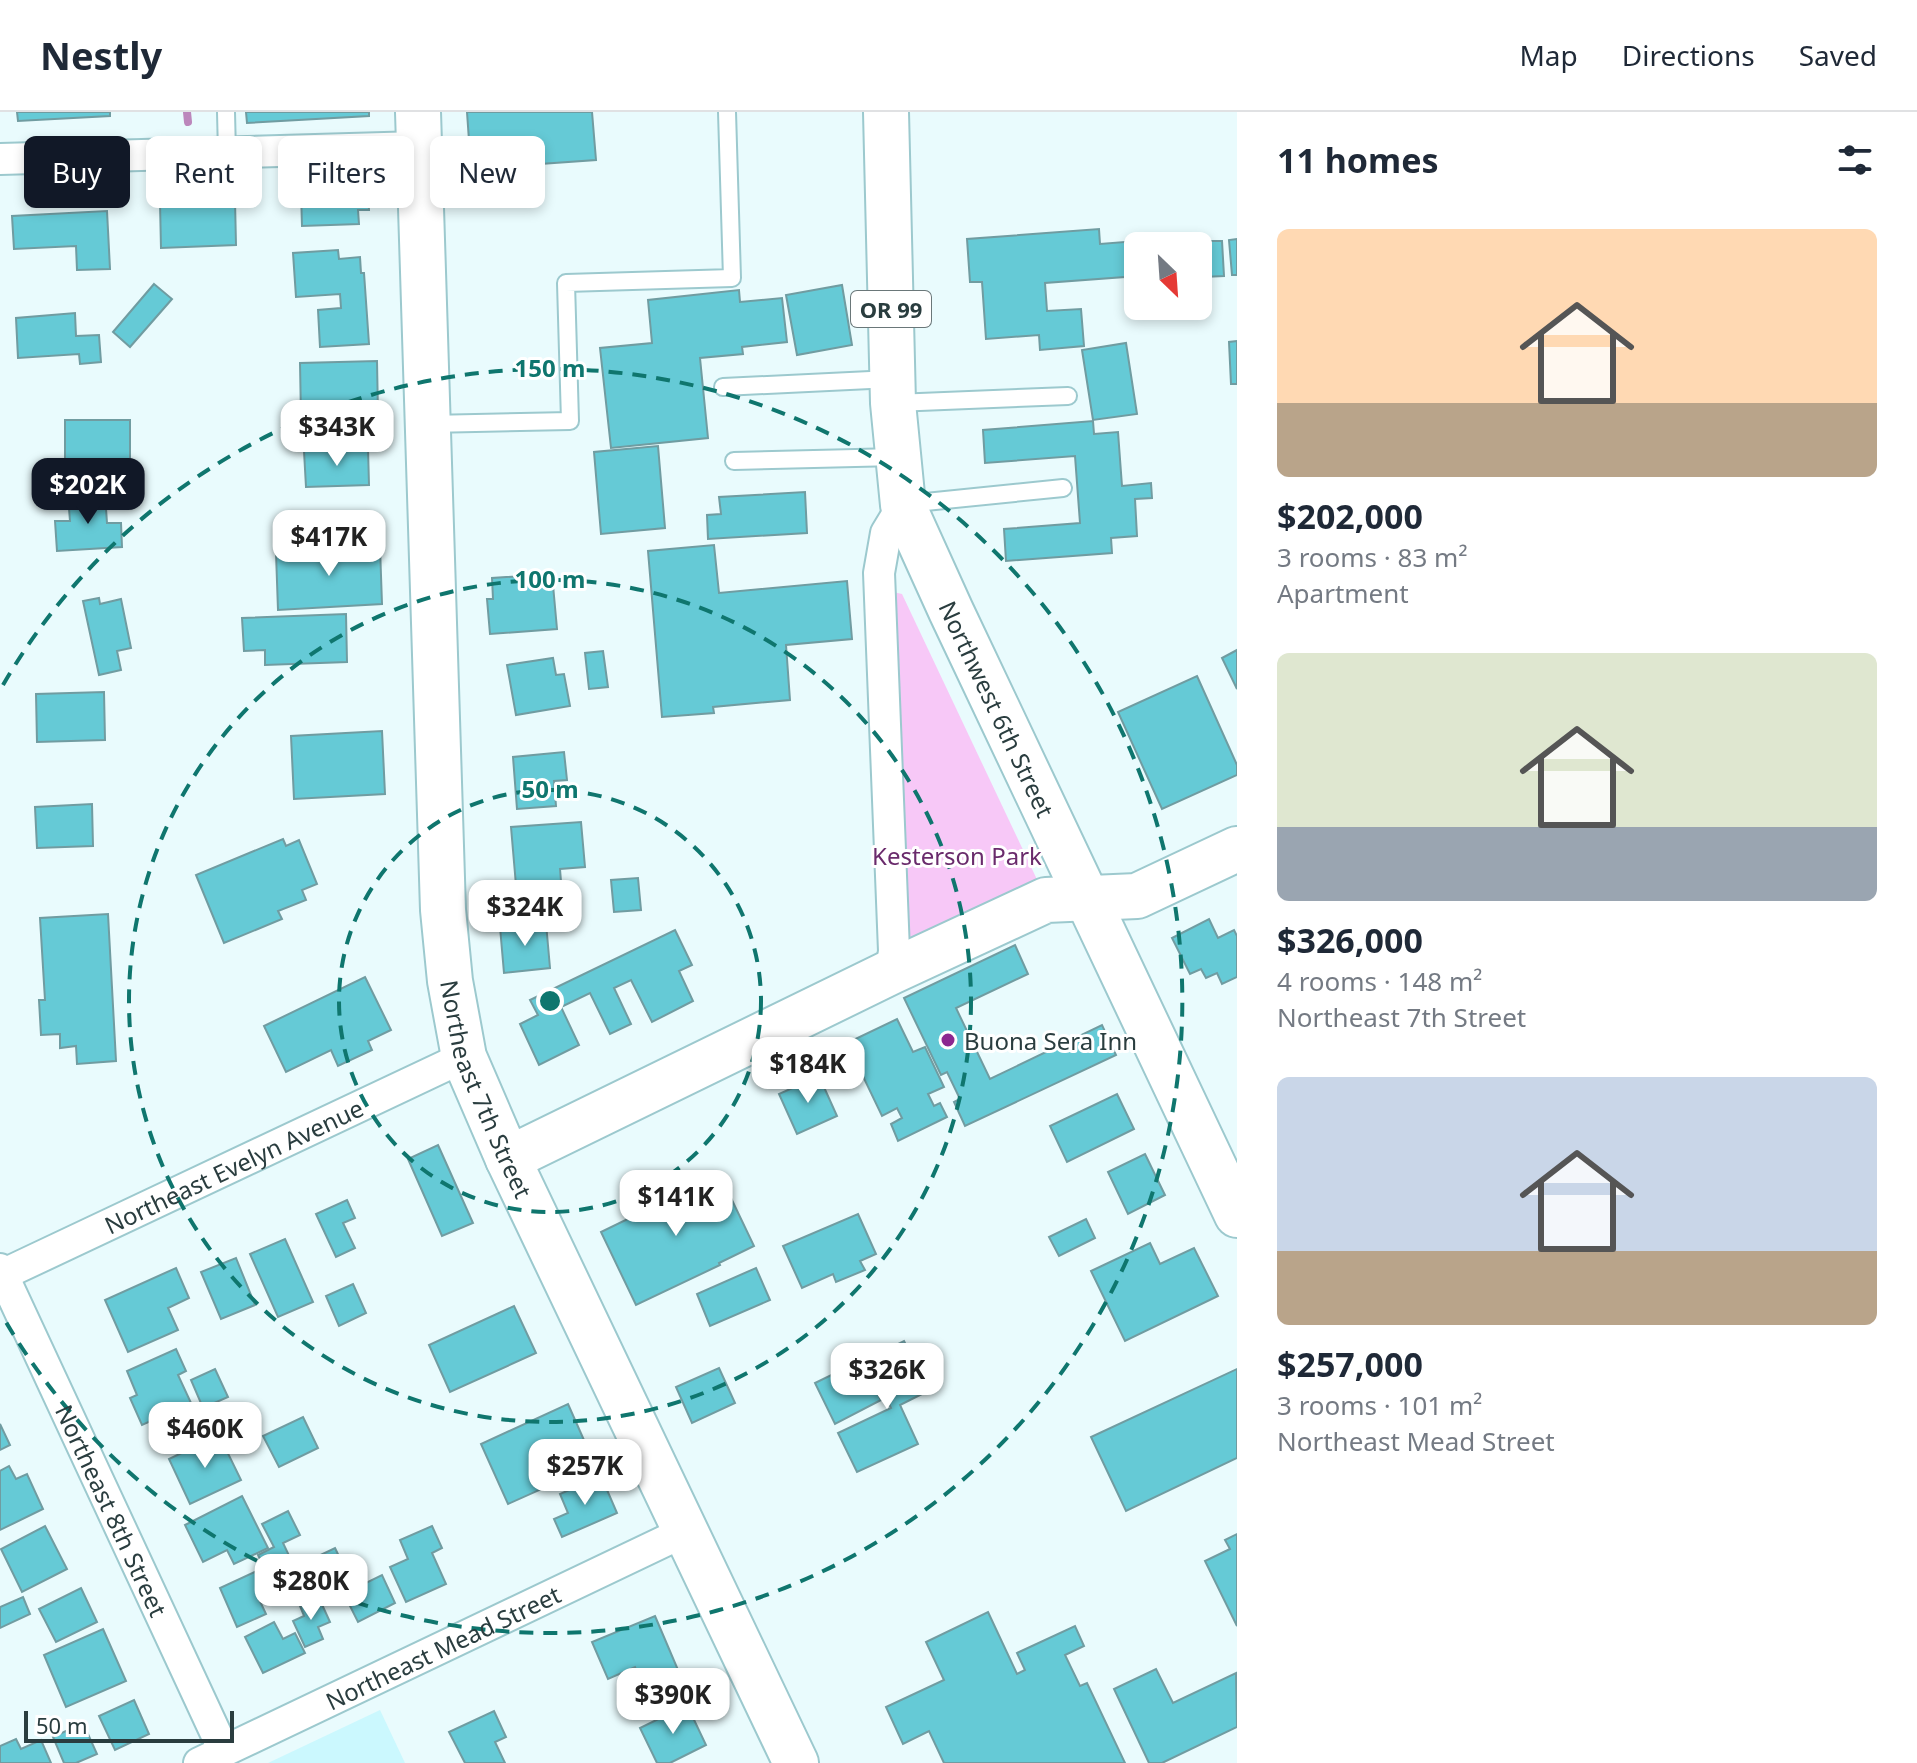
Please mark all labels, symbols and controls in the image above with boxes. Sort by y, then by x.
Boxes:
text: Nestly [40,29,162,81]
text: Map [1519,36,1578,74]
text: Directions [1622,36,1755,74]
text: Saved [1799,36,1877,74]
chip: Buy [24,136,130,208]
chip: Rent [146,136,262,208]
chip: Filters [278,136,414,208]
chip: New [430,136,545,208]
text: 11 homes [1277,137,1439,183]
icon: filters [1833,138,1877,182]
north arrow [1124,232,1212,320]
map controls [1124,232,1212,320]
icon: home [1505,281,1649,425]
road number: OR 99 [851,291,931,327]
text: 150 m [515,351,585,384]
pin: $343K [281,400,393,468]
text: $343K [299,408,375,444]
pin: $202K [32,458,144,526]
text: $202K [50,466,126,502]
text: $202,000 [1277,493,1423,539]
pin: $417K [273,510,385,578]
text: $417K [291,518,367,554]
text: 3 rooms · 83 m² [1277,539,1467,575]
text: 100 m [515,562,585,595]
text: Apartment [1277,575,1409,611]
street label: Northwest 6th Street [932,595,1063,823]
icon: home [1505,705,1649,849]
text: 50 m [521,772,579,805]
park label: Kesterson Park [872,839,1042,872]
pin: $324K [469,880,581,948]
text: $324K [487,888,563,924]
text: $326,000 [1277,917,1423,963]
text: 4 rooms · 148 m² [1277,963,1482,999]
street label: Northeast 7th Street [434,977,541,1203]
centre of rings [536,987,564,1015]
text: Northeast 7th Street [1277,999,1526,1035]
place label: Buona Sera Inn [964,1024,1137,1057]
marker: Buona Sera Inn [939,1031,957,1049]
pin: $184K [752,1037,864,1105]
text: $184K [770,1045,846,1081]
street label: Northeast Evelyn Avenue [99,1091,368,1241]
icon: home [1505,1129,1649,1273]
pin: $141K [620,1170,732,1238]
text: $141K [638,1178,714,1214]
text: $257,000 [1277,1341,1423,1387]
pin: $326K [831,1343,943,1411]
text: $326K [849,1351,925,1387]
text: 3 rooms · 101 m² [1277,1387,1482,1423]
street label: Northeast 8th Street [49,1399,176,1622]
pin: $460K [149,1402,261,1470]
text: $460K [167,1410,243,1446]
text: Northeast Mead Street [1277,1423,1555,1459]
pin: $257K [529,1439,641,1507]
text: $257K [547,1447,623,1483]
pin: $280K [255,1554,367,1622]
text: $280K [273,1562,349,1598]
street label: Northeast Mead Street [320,1577,566,1717]
pin: $390K [617,1668,729,1736]
text: $390K [635,1676,711,1712]
scale bar [24,1707,234,1743]
text: 50 m [36,1710,87,1740]

